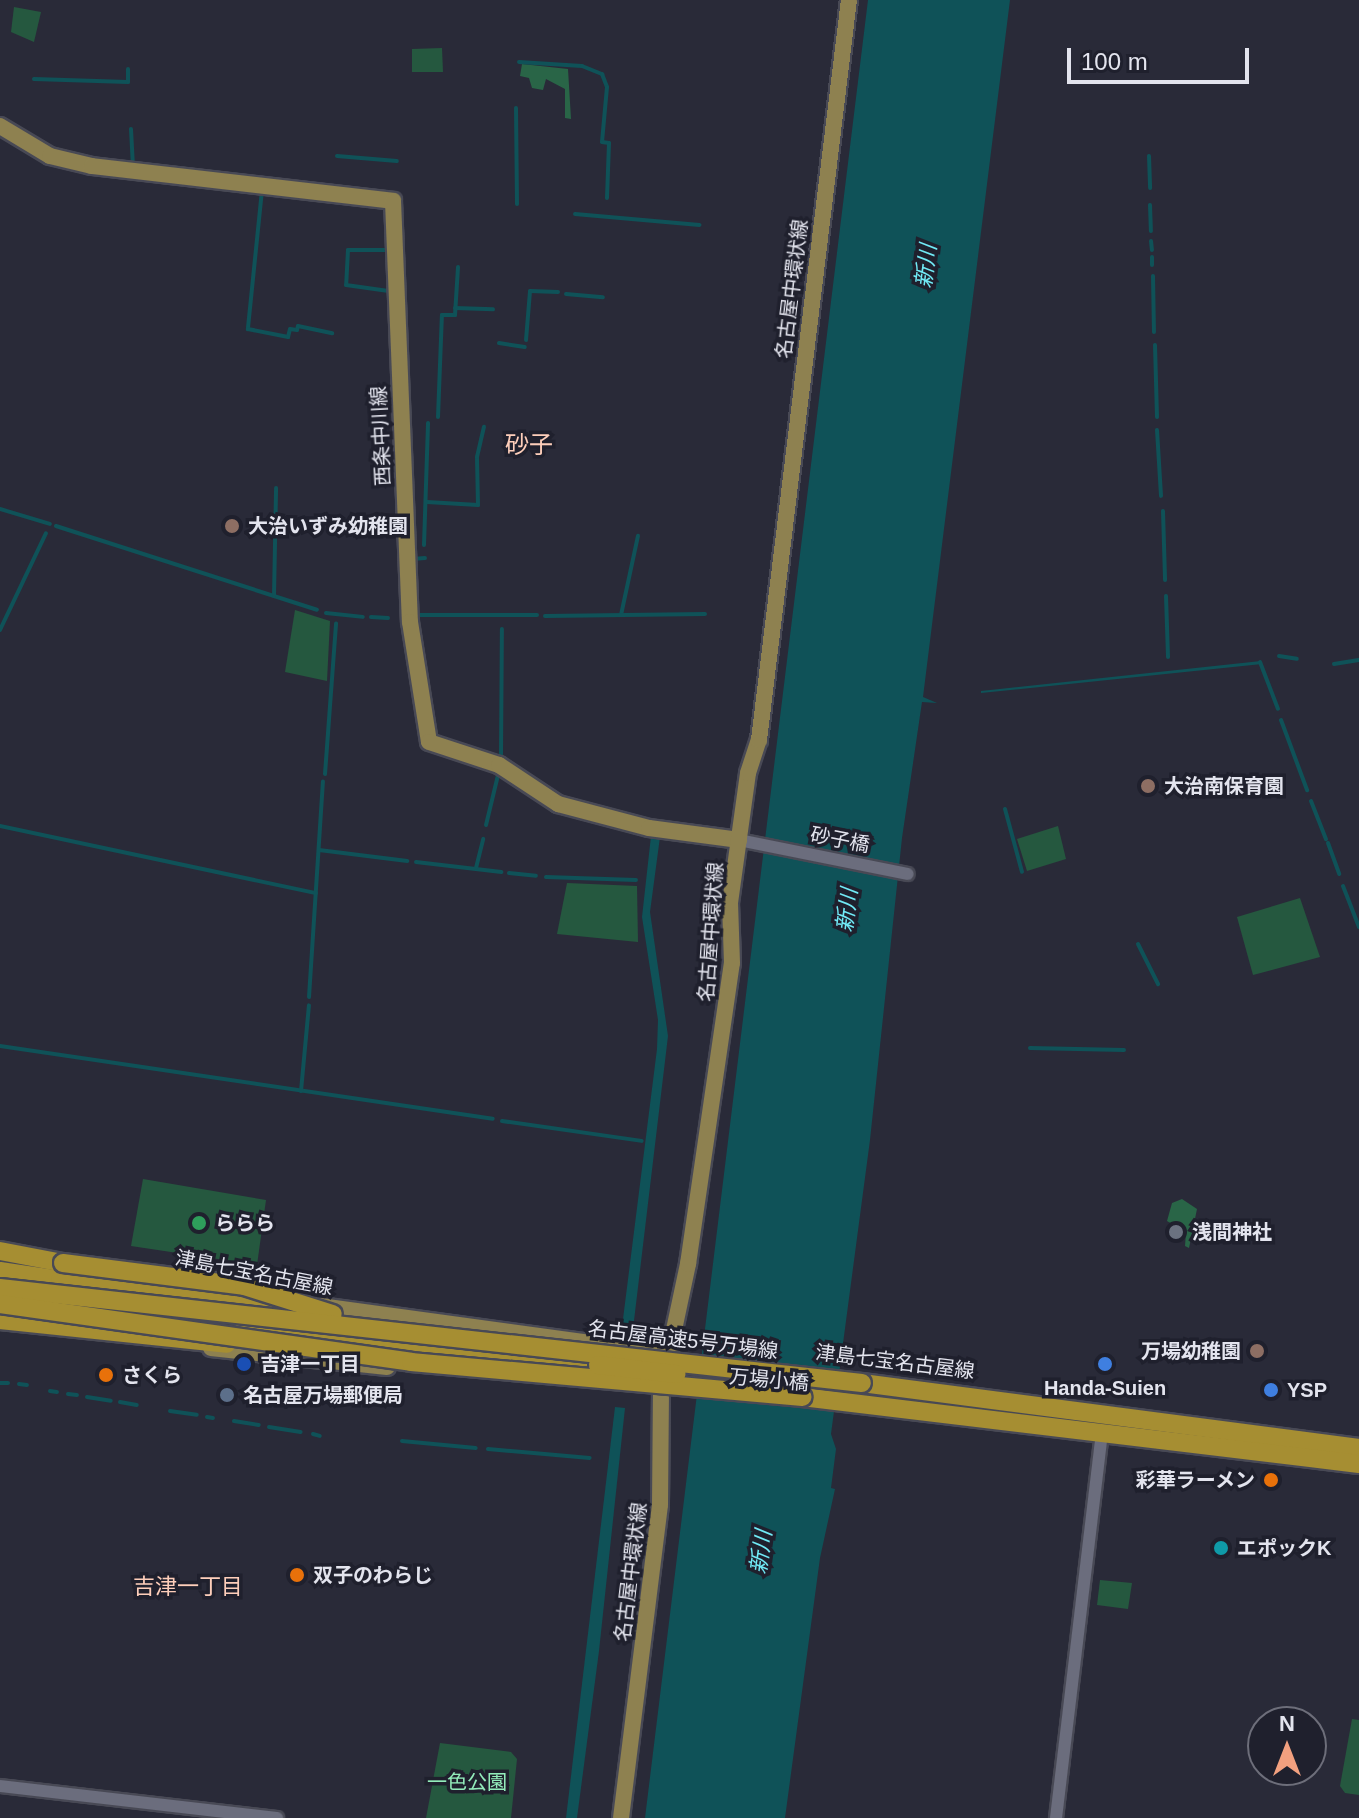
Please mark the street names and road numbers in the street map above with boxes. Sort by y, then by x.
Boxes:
street label: 名古屋中環状線 [772,218,812,360]
street label: 西条中川線 [366,385,396,487]
street label: 砂子橋 [808,822,872,858]
street label: 名古屋中環状線 [694,861,728,1003]
street label: 津島七宝名古屋線 [173,1246,335,1300]
street label: 名古屋高速5号万場線 [587,1316,779,1364]
street label: 津島七宝名古屋線 [814,1340,976,1384]
street label: 万場小橋 [728,1365,810,1395]
street label: 名古屋中環状線 [611,1501,651,1643]

